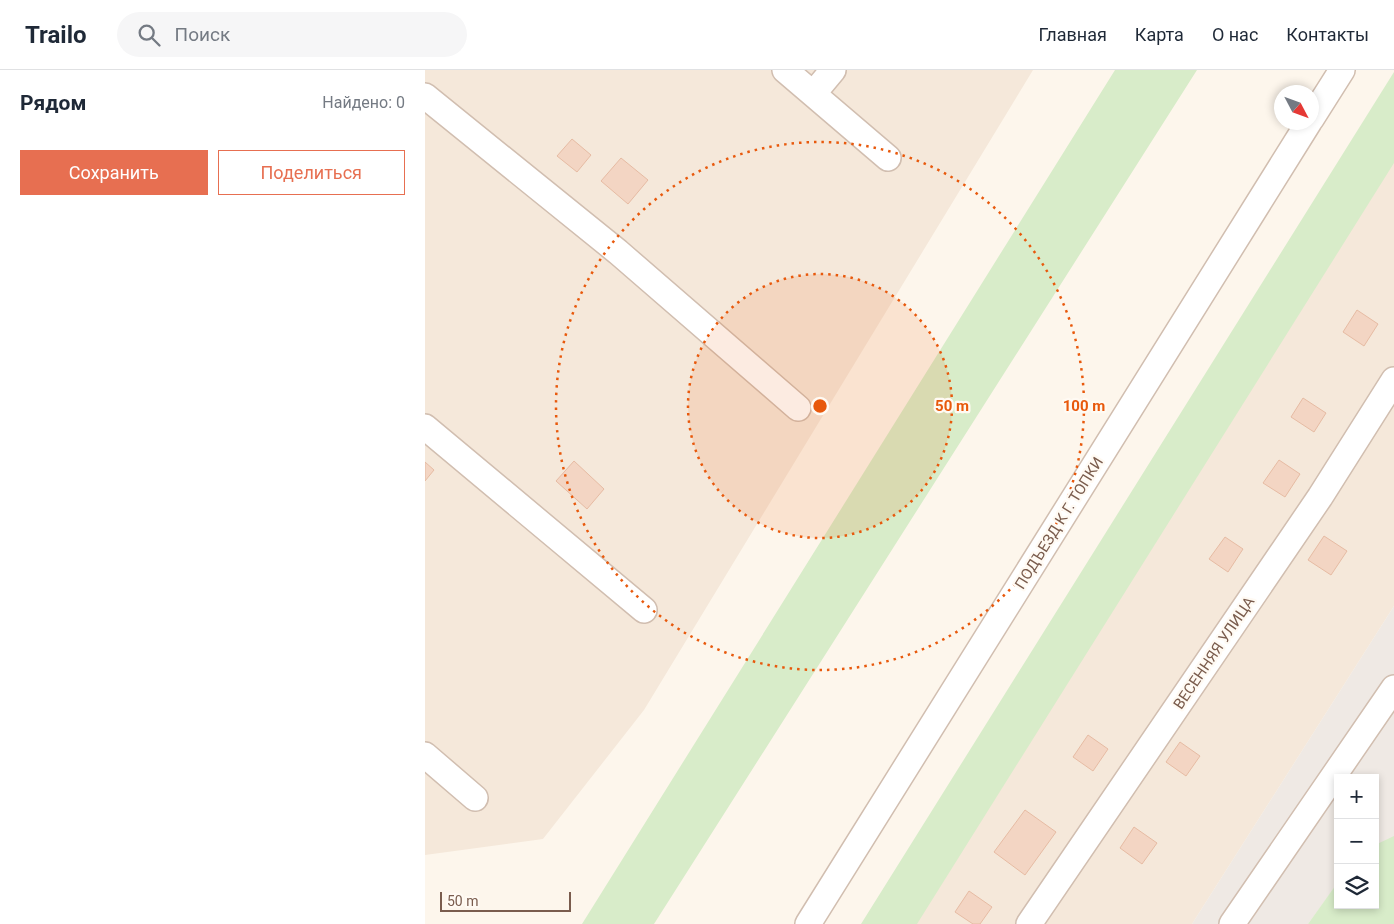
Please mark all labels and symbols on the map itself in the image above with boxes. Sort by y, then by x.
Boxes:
north arrow [1274,85,1319,130]
centre of rings [811,397,829,415]
text: 50 m [935,397,969,415]
text: 100 m [1063,397,1105,415]
street label: ПОДЪЕЗД К Г. ТОПКИ [1011,454,1107,592]
street label: ВЕСЕННЯЯ УЛИЦА [1170,593,1258,713]
scale bar [440,889,571,912]

